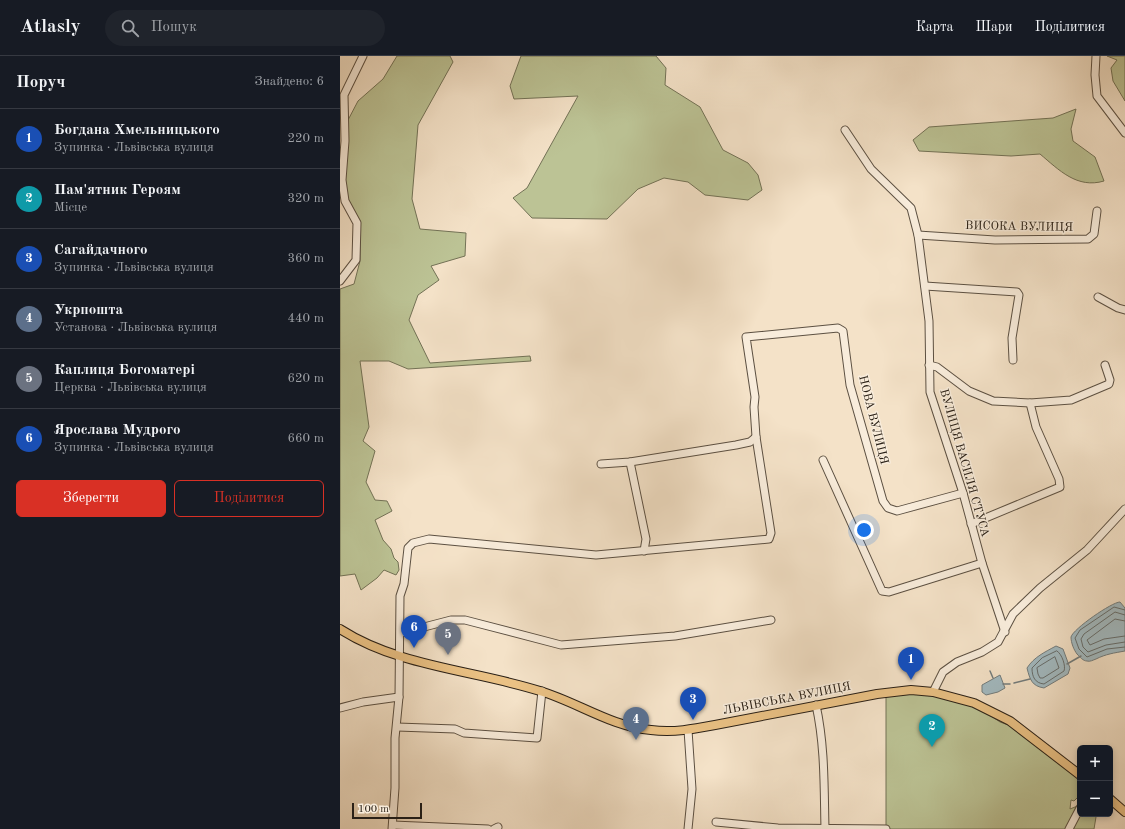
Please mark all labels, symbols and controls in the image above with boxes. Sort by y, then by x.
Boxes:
search box [105,10,385,46]
icon: search [119,17,141,39]
text: Atlasly [20,18,81,37]
text: Пошук [151,20,197,35]
text: Карта [916,20,954,34]
text: Шари [976,20,1013,34]
text: Поділитися [1035,20,1105,34]
text: Поруч [16,74,65,91]
text: Знайдено: 6 [255,75,324,88]
text: Богдана Хмельницького [54,123,220,138]
text: 1 [25,132,33,145]
text: 220 m [287,132,324,145]
text: Зупинка · Львівська вулиця [54,141,214,154]
text: Пам'ятник Героям [54,183,181,198]
text: 2 [25,192,33,205]
text: 320 m [287,192,324,205]
text: Місце [54,201,87,214]
street label: ВИСОКА ВУЛИЦЯ [965,220,1073,234]
text: Сагайдачного [54,243,148,258]
text: 3 [25,252,33,265]
text: 360 m [287,252,324,265]
text: Зупинка · Львівська вулиця [54,261,214,274]
text: Укрпошта [54,303,123,318]
text: 4 [25,312,33,325]
text: 440 m [287,312,324,325]
text: Установа · Львівська вулиця [54,321,217,334]
text: Каплиця Богоматері [54,363,195,378]
text: 5 [25,372,33,385]
text: 620 m [287,372,324,385]
street label: НОВА ВУЛИЦЯ [856,374,890,466]
text: Церква · Львівська вулиця [54,381,207,394]
street label: ВУЛИЦЯ ВАСИЛЯ СТУСА [937,388,991,538]
text: Ярослава Мудрого [54,423,181,438]
text: 6 [25,432,33,445]
text: 660 m [287,432,324,445]
text: Зупинка · Львівська вулиця [54,441,214,454]
button: Зберегти [16,480,166,517]
button: Поділитися [174,480,324,517]
your location [854,520,874,540]
pin: 6 [401,615,427,648]
pin: 5 [435,622,461,655]
pin: 1 [898,647,924,680]
street label: ЛЬВІВСЬКА ВУЛИЦЯ [722,681,852,717]
pin: 3 [680,687,706,720]
pin: 4 [623,707,649,740]
pin: 2 [919,714,945,747]
map controls [1077,745,1113,817]
button: + [1077,745,1113,781]
button: − [1077,781,1113,817]
scale bar [352,801,422,820]
text: 100 m [358,804,389,815]

